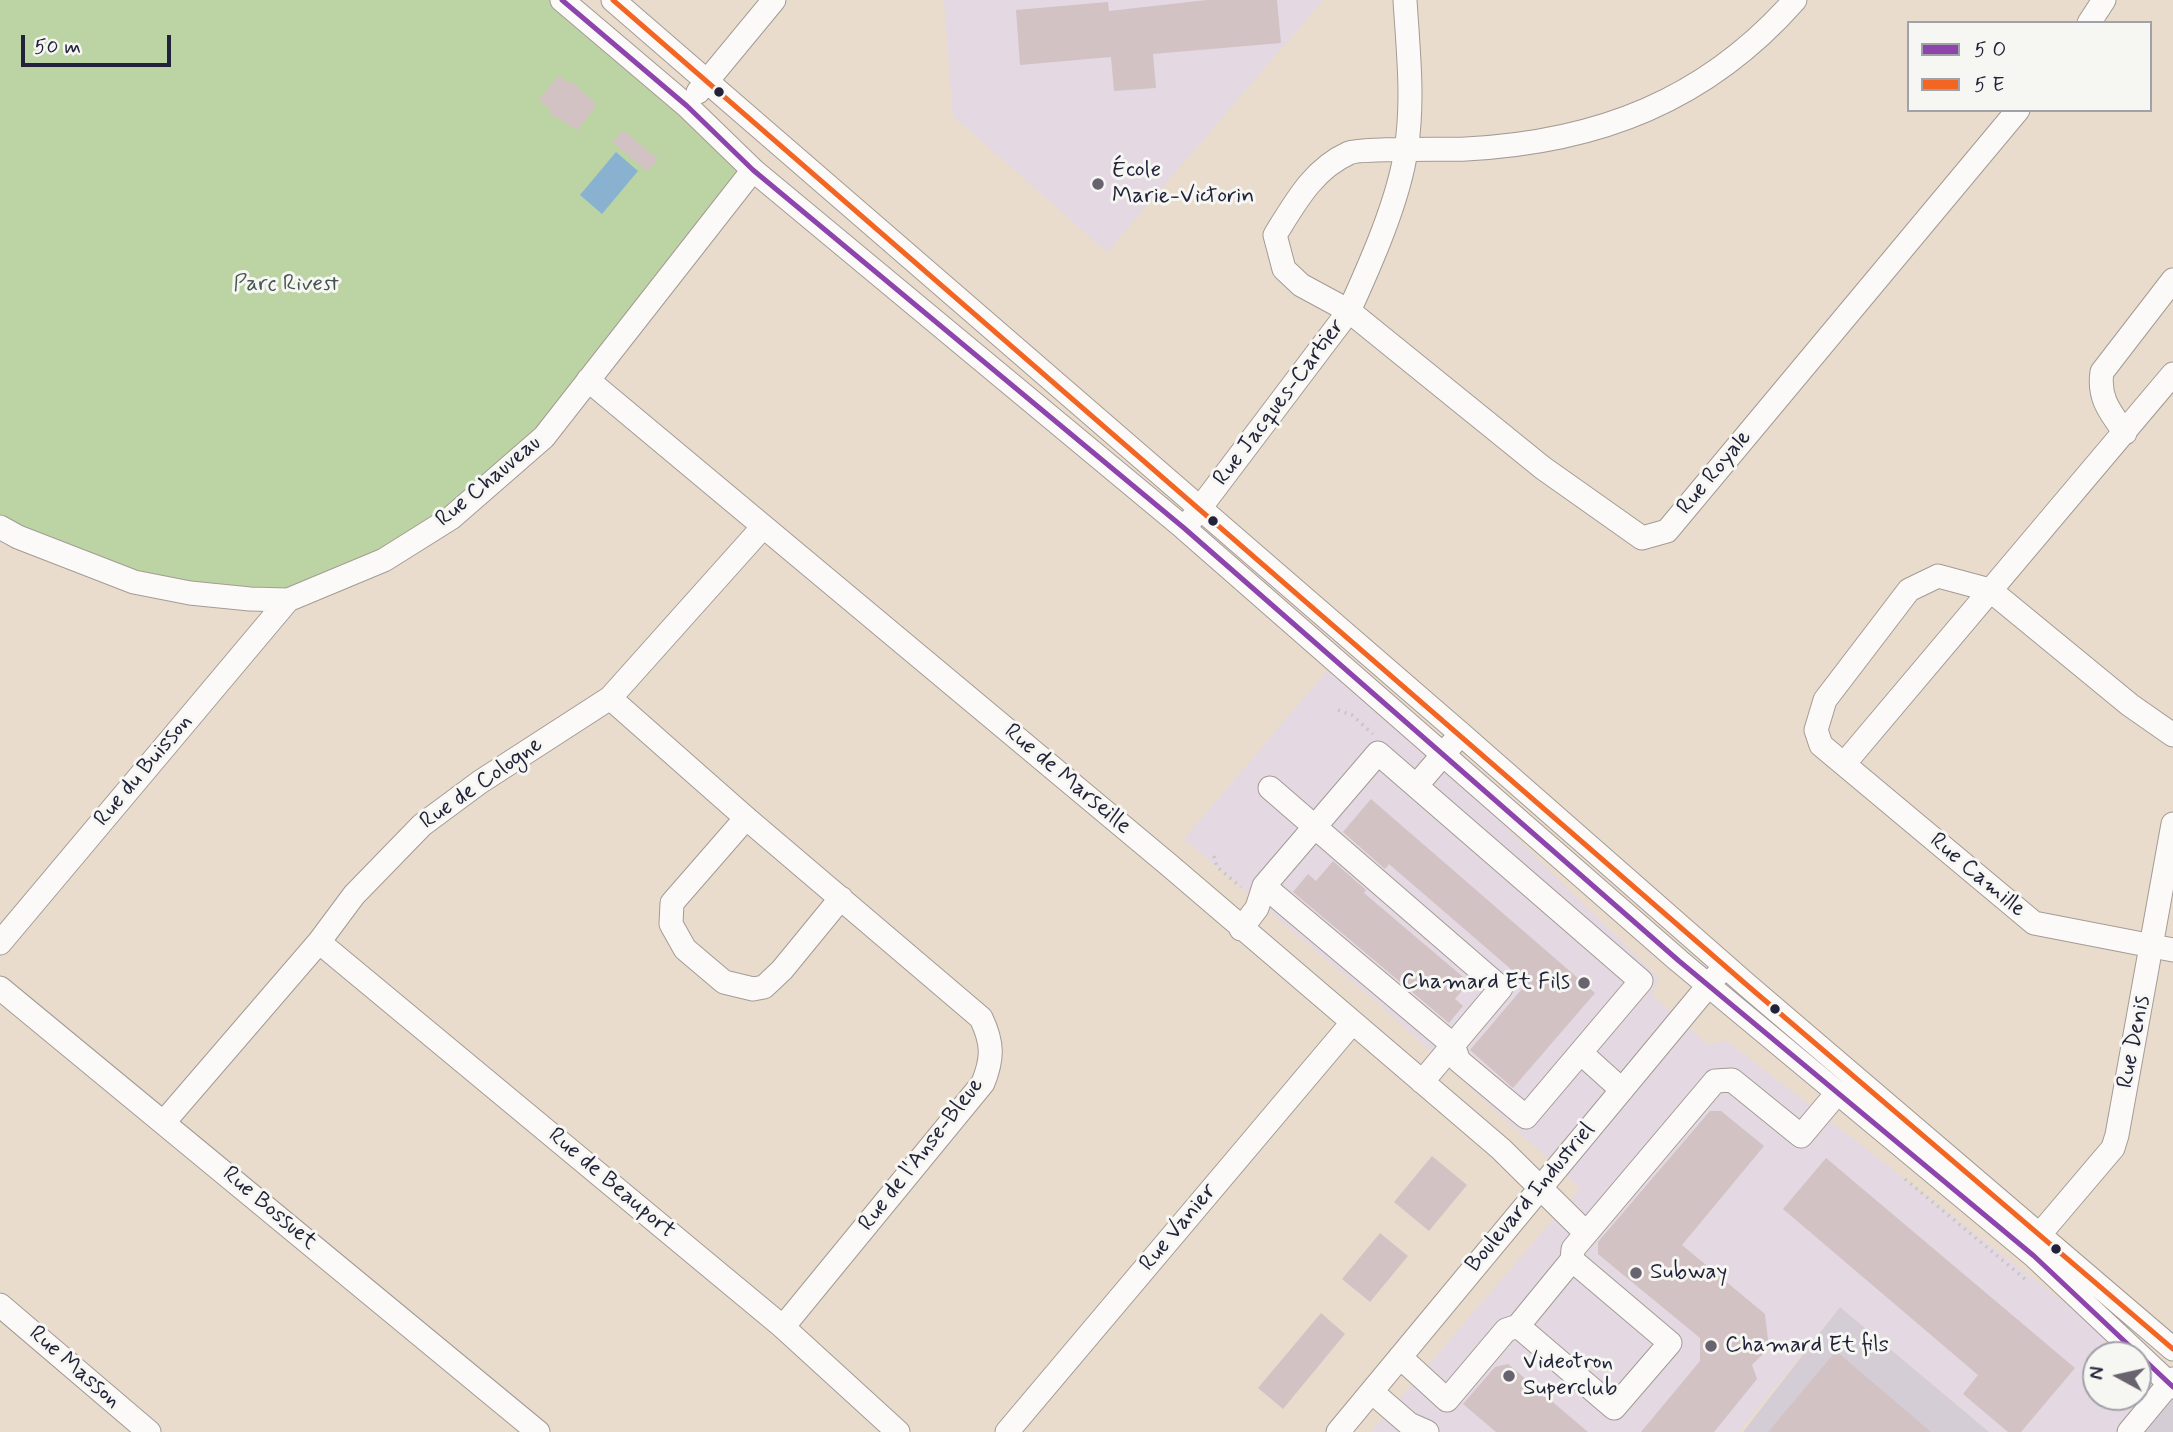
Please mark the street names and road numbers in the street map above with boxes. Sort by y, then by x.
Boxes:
street label: Rue Jacques-Cartier [1208,314,1352,492]
street label: Rue Royale [1672,425,1758,521]
street label: Rue Chauveau [431,430,547,534]
street label: Rue du Buisson [89,709,199,833]
street label: Rue de Marseille [998,719,1136,841]
street label: Rue de Cologne [415,732,549,836]
street label: Rue Camille [1923,828,2031,924]
street label: Rue Denis [2113,993,2157,1091]
street label: Rue de l'Anse-Bleue [854,1073,990,1237]
street label: Boulevard Industriel [1460,1118,1602,1278]
street label: Rue de Beauport [542,1123,680,1245]
street label: Rue Bossuet [216,1161,322,1257]
street label: Rue Vanier [1134,1179,1224,1277]
street label: Rue Masson [22,1321,126,1415]

